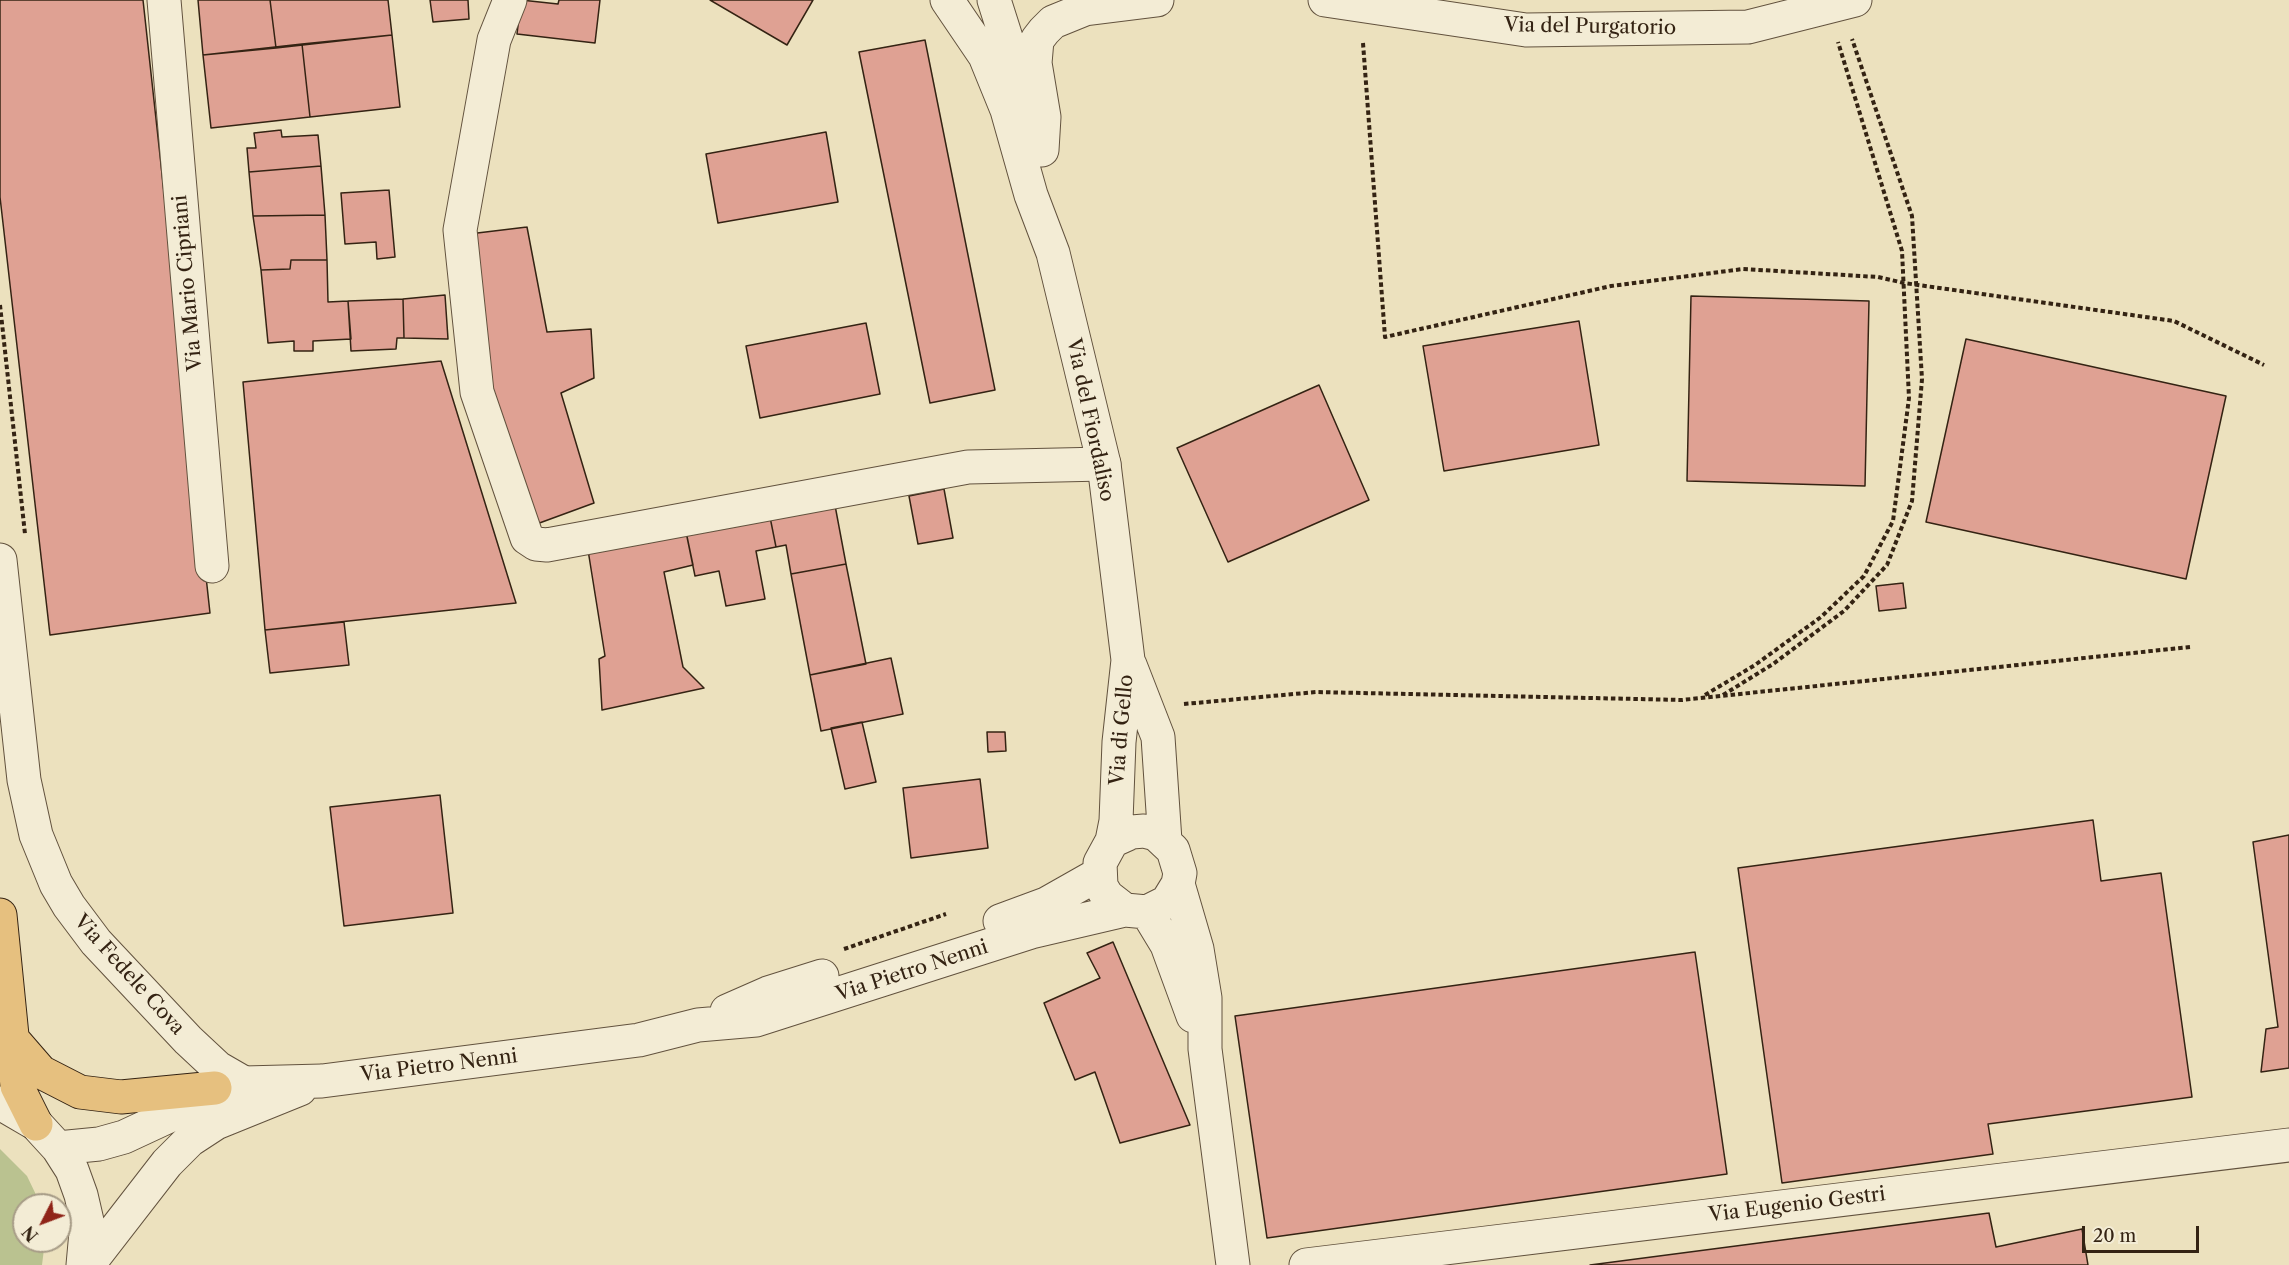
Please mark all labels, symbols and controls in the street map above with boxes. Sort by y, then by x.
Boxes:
street label: Via del Purgatorio [1504,14,1676,40]
street label: Via Mario Cipriani [168,194,208,372]
street label: Via del Fiordaliso [1061,336,1119,504]
street label: Via di Gello [1105,673,1139,787]
street label: Via Fedele Cova [69,910,189,1040]
street label: Via Pietro Nenni [833,935,991,1007]
street label: Via Pietro Nenni [359,1044,519,1088]
street label: Via Eugenio Gestri [1707,1182,1887,1228]
north arrow [12,1193,72,1253]
scale bar [2085,1214,2202,1252]
text: N [18,1222,42,1246]
text: 20 m [2093,1225,2136,1247]

